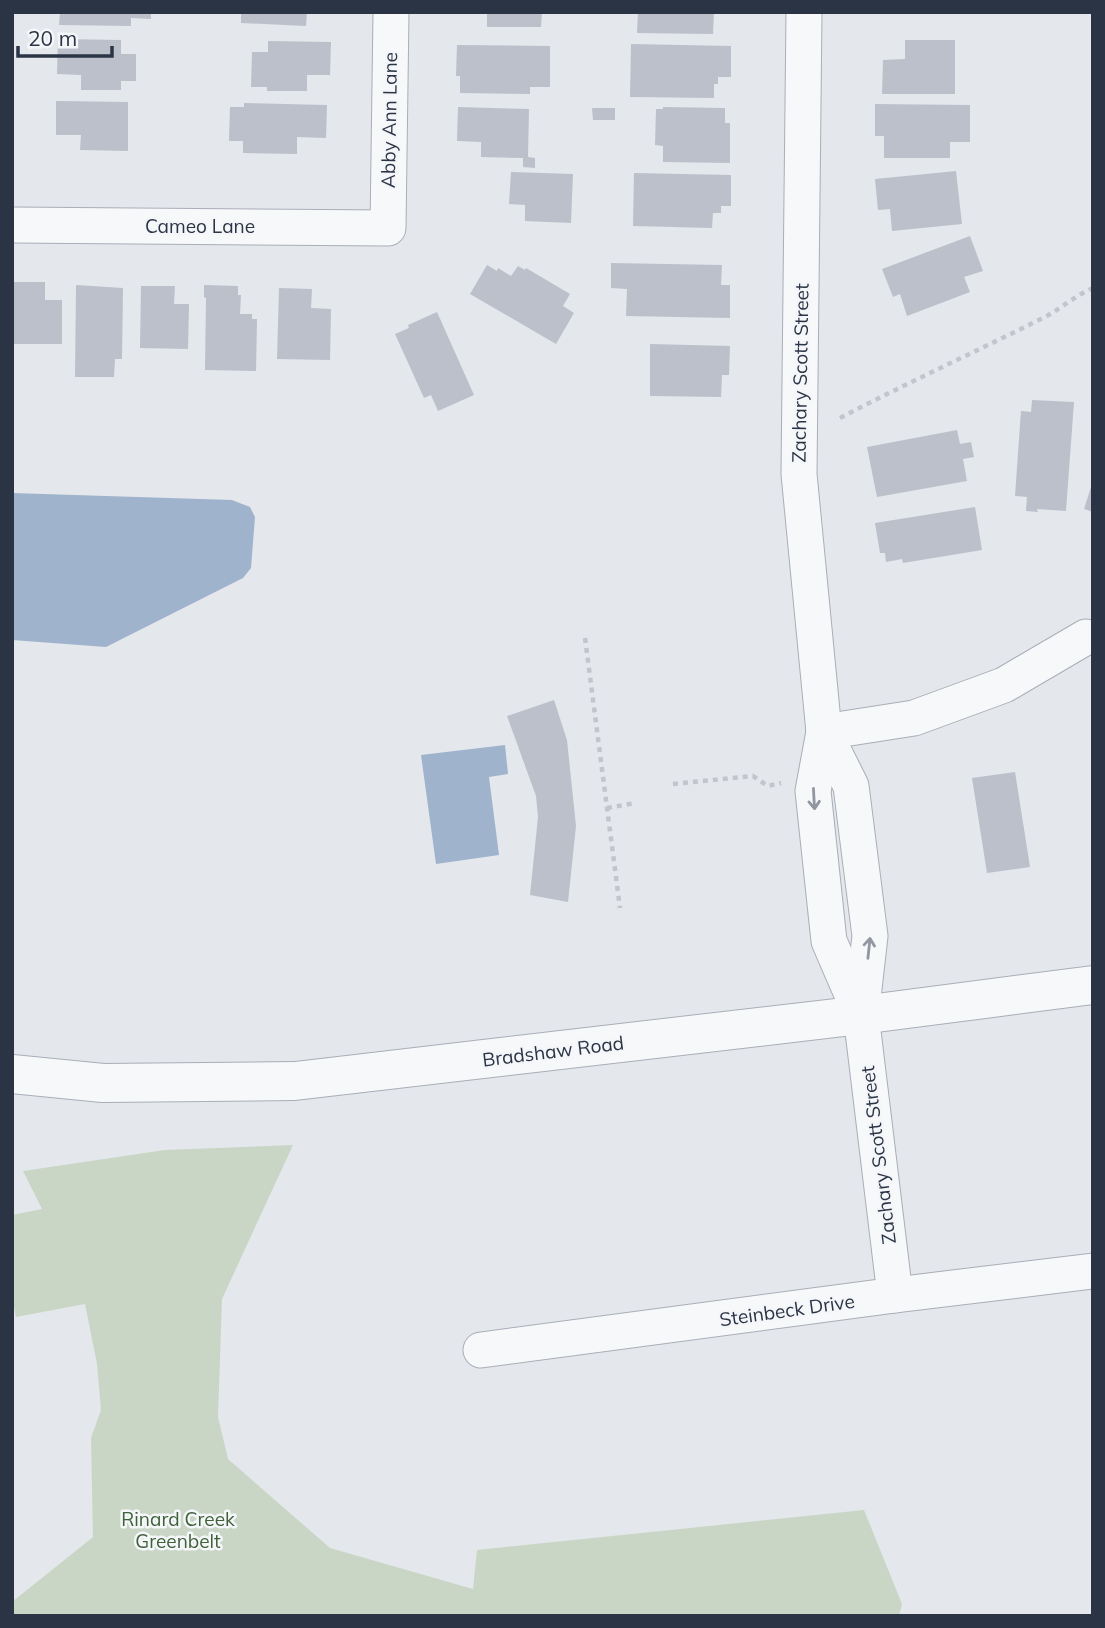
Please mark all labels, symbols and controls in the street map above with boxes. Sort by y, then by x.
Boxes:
scale bar [18,14,112,58]
text: 20 m [28,25,77,51]
street label: Abby Ann Lane [376,52,402,188]
street label: Cameo Lane [145,214,255,238]
street label: Zachary Scott Street [786,283,814,463]
one-way arrow [808,787,821,810]
one-way arrow [863,937,876,959]
street label: Bradshaw Road [481,1030,625,1072]
street label: Zachary Scott Street [855,1064,901,1245]
street label: Steinbeck Drive [718,1289,856,1331]
park label: Rinard Creek Greenbelt [121,1507,235,1553]

